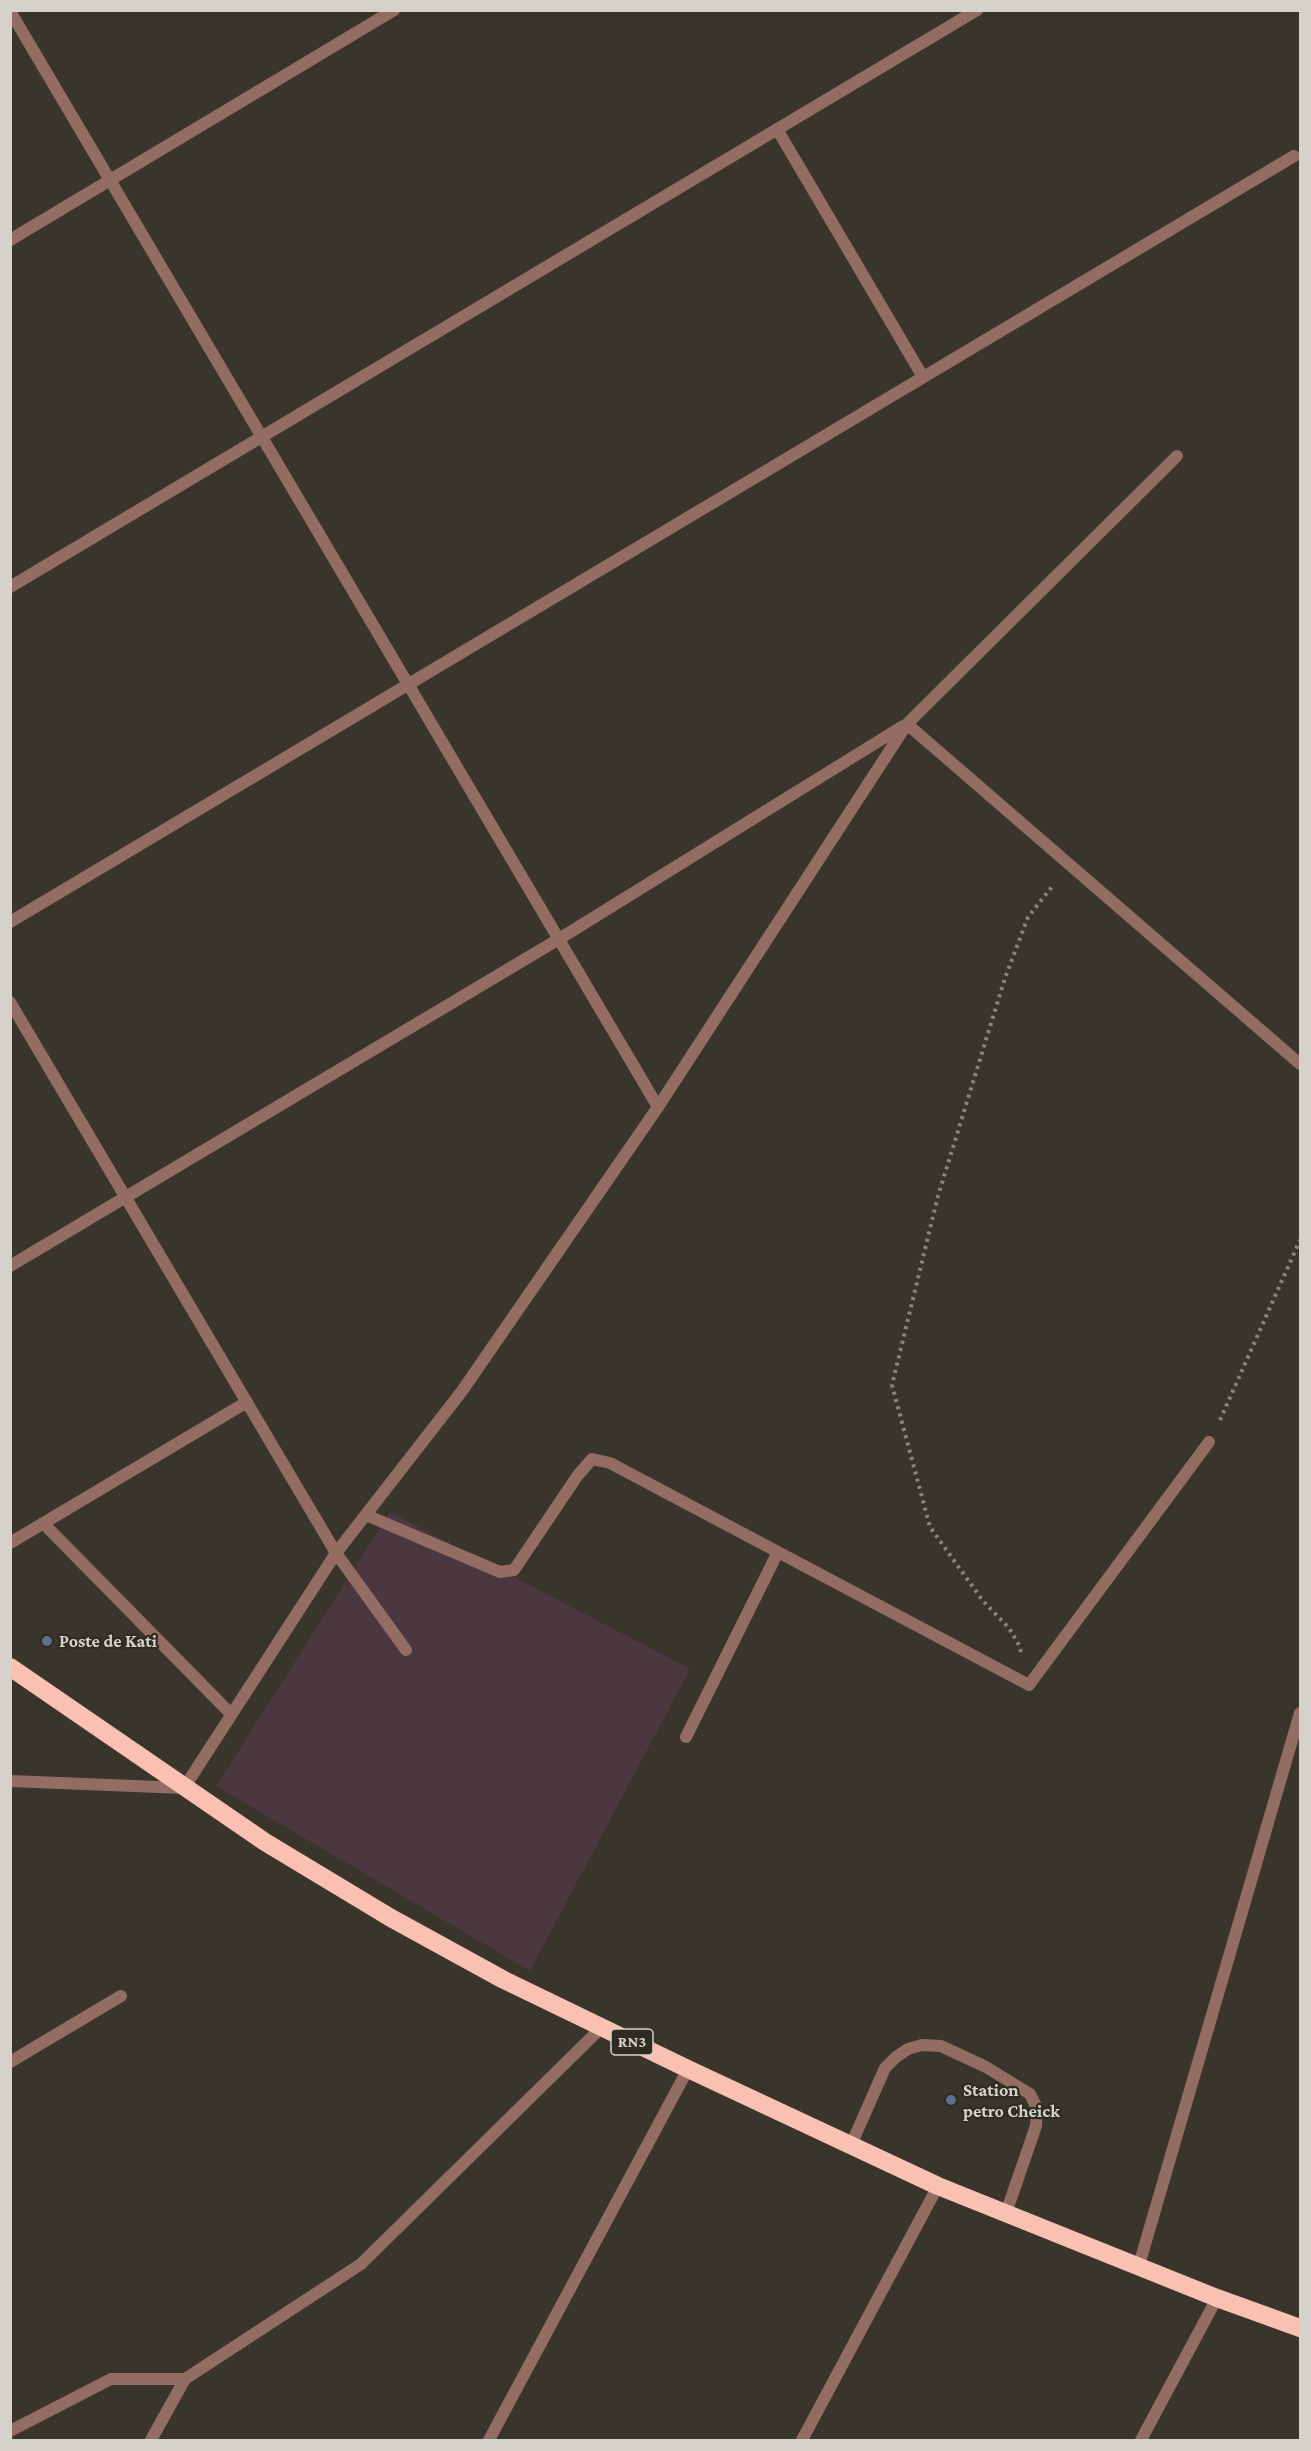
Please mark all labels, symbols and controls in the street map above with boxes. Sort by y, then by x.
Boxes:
place label: Poste de Kati [59,1630,157,1652]
marker: Poste de Kati [40,1634,54,1648]
road number: RN3 [611,2029,653,2055]
place label: Station petro Cheick [963,2079,1060,2122]
marker: Station petro Cheick [944,2093,958,2107]

